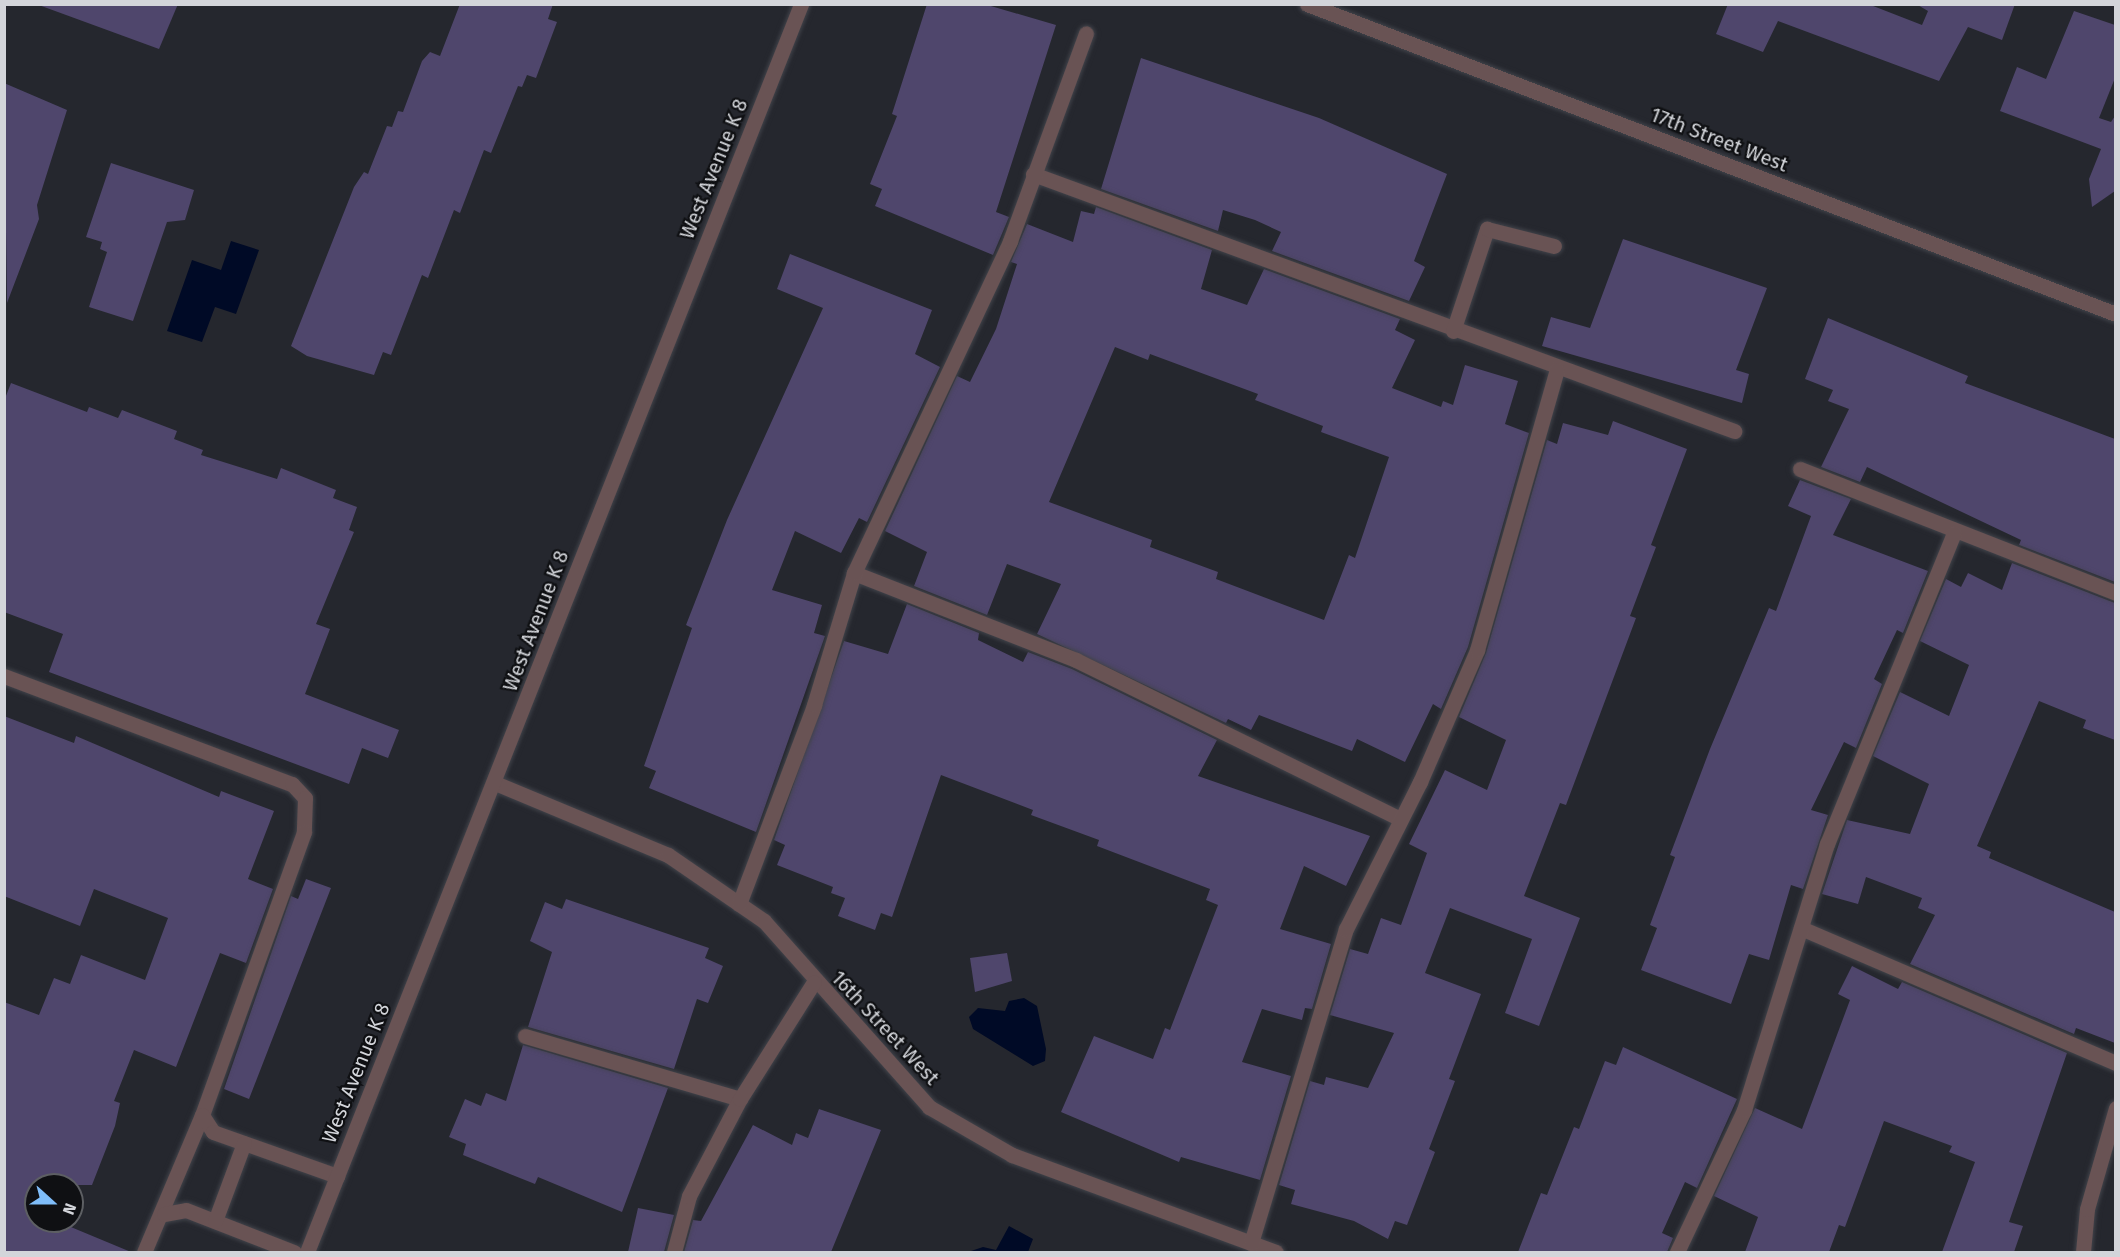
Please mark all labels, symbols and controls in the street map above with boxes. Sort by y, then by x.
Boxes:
street label: West Avenue K 8 [675,95,753,243]
street label: 17th Street West [1647,103,1791,177]
street label: West Avenue K 8 [498,547,574,695]
street label: 16th Street West [826,966,944,1090]
street label: West Avenue K 8 [317,999,395,1147]
north arrow [24,1173,84,1233]
text: N [59,1201,80,1217]

